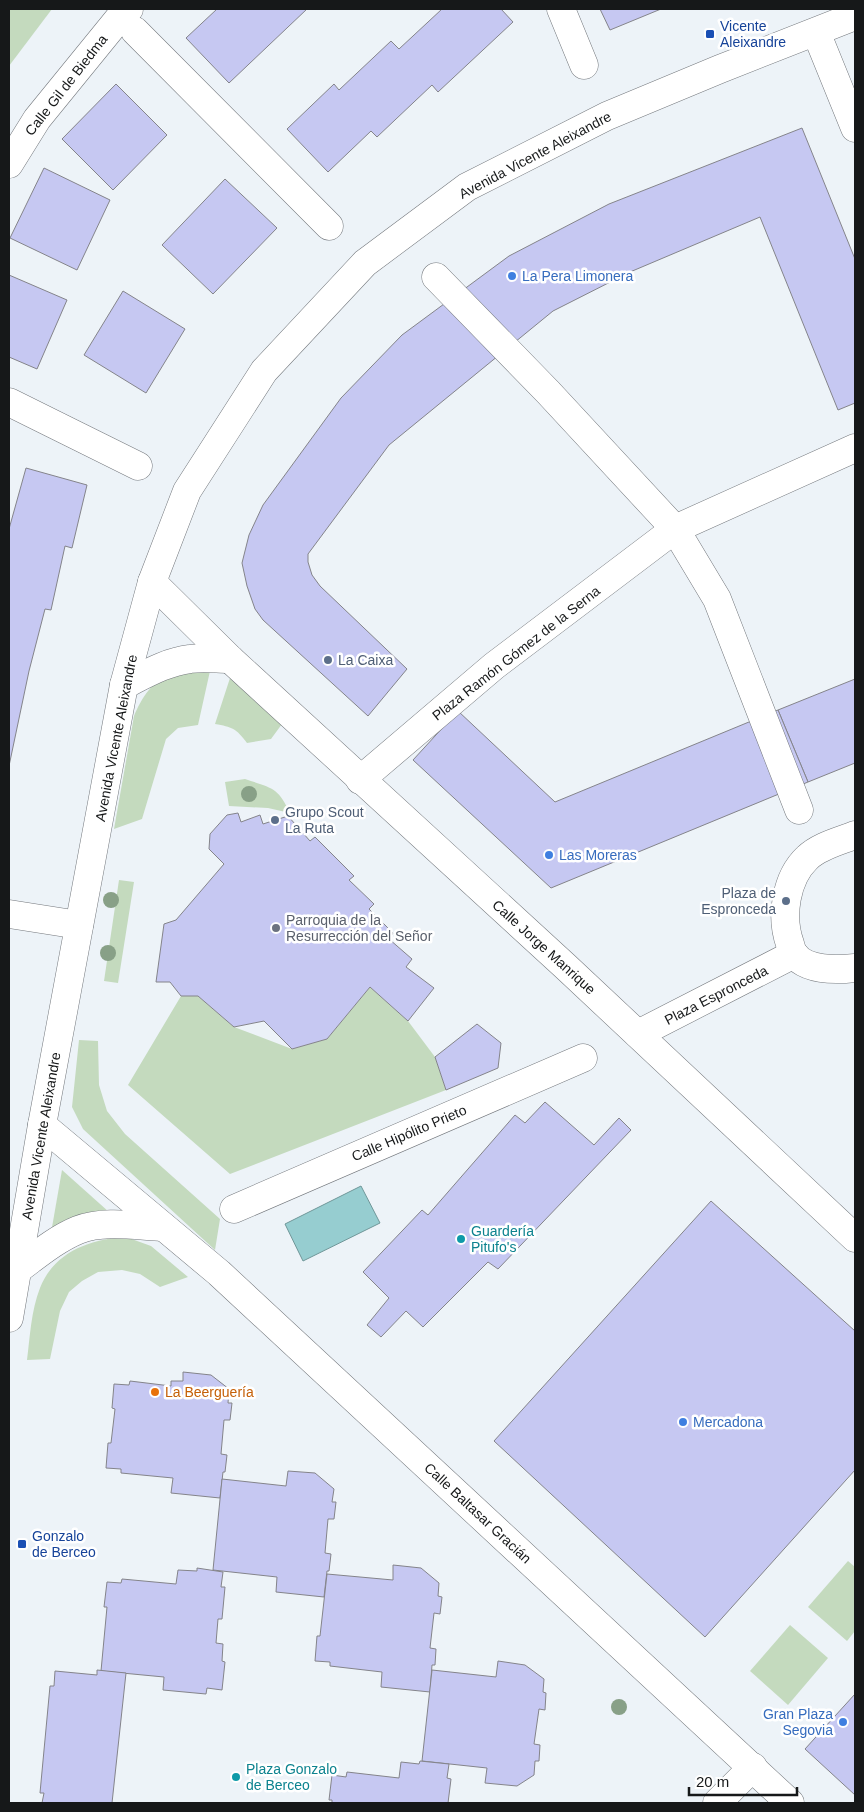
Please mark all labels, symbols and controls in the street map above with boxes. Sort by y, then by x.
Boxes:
place label: Vicente Aleixandre [720,18,786,50]
marker: Vicente Aleixandre [704,28,716,40]
street label: Calle Gil de Biedma [22,31,111,139]
street label: Avenida Vicente Aleixandre [456,108,614,202]
place label: La Pera Limonera [522,268,634,284]
marker: La Pera Limonera [506,270,518,282]
street label: Plaza Ramón Gómez de la Serna [429,582,603,724]
place label: La Caixa [338,652,393,668]
street label: Avenida Vicente Aleixandre [92,653,140,823]
marker: La Caixa [322,654,334,666]
place label: Grupo Scout La Ruta [285,804,364,836]
marker: Grupo Scout La Ruta [269,814,281,826]
place label: Las Moreras [559,847,637,863]
marker: Las Moreras [543,849,555,861]
place label: Plaza de Espronceda [701,885,776,917]
marker: Plaza de Espronceda [780,895,792,907]
street label: Calle Jorge Manrique [489,897,599,998]
place label: Parroquia de la Resurrección del Señor [286,912,433,944]
marker: Parroquia de la Resurrección del Señor [270,922,282,934]
street label: Plaza Espronceda [662,962,770,1028]
street label: Avenida Vicente Aleixandre [18,1051,64,1221]
street label: Calle Hipólito Prieto [349,1102,469,1164]
place label: Guardería Pitufo's [471,1223,534,1255]
marker: Guardería Pitufo's [455,1233,467,1245]
place label: La Beerguería [165,1384,254,1400]
marker: La Beerguería [149,1386,161,1398]
place label: Mercadona [693,1414,763,1430]
marker: Mercadona [677,1416,689,1428]
street label: Calle Baltasar Gracián [421,1459,535,1567]
place label: Gonzalo de Berceo [32,1528,96,1560]
marker: Gonzalo de Berceo [16,1538,28,1550]
place label: Gran Plaza Segovia [763,1706,833,1738]
marker: Gran Plaza Segovia [837,1716,849,1728]
place label: Plaza Gonzalo de Berceo [246,1761,337,1793]
scale bar [689,1764,796,1796]
marker: Plaza Gonzalo de Berceo [230,1771,242,1783]
text: 20 m [696,1773,729,1790]

